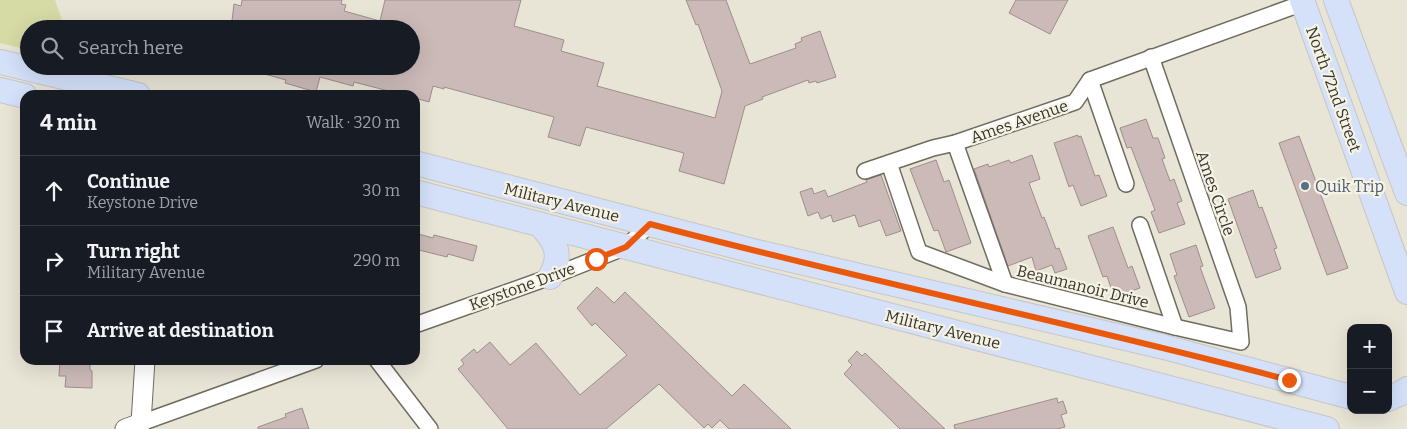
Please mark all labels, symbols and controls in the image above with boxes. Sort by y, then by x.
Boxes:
search box [20,20,420,75]
street label: North 72nd Street [1302,24,1365,155]
icon: search [38,34,66,62]
text: Search here [78,36,183,59]
street label: Ames Avenue [968,96,1071,147]
text: 4 min [40,110,97,136]
text: Walk · 320 m [306,113,400,132]
street label: Ames Circle [1192,148,1239,238]
text: Continue [87,170,170,193]
icon: ahead [40,177,68,205]
place label: Quik Trip [1315,177,1384,196]
street label: Military Avenue [502,179,621,226]
marker: Quik Trip [1299,180,1311,192]
text: 30 m [362,181,400,200]
text: Keystone Drive [87,193,198,212]
text: Turn right [87,240,180,263]
icon: right [40,247,68,275]
route start [585,248,608,271]
text: 290 m [353,251,400,270]
street label: Keystone Drive [467,259,578,314]
street label: Beaumanoir Drive [1015,261,1151,312]
text: Military Avenue [87,263,205,282]
street label: Military Avenue [883,306,1002,353]
icon: arrive [40,317,68,345]
text: Arrive at destination [87,319,274,342]
map controls [1347,324,1392,414]
button: + [1347,324,1392,369]
route end [1278,369,1301,392]
button: − [1347,369,1392,414]

